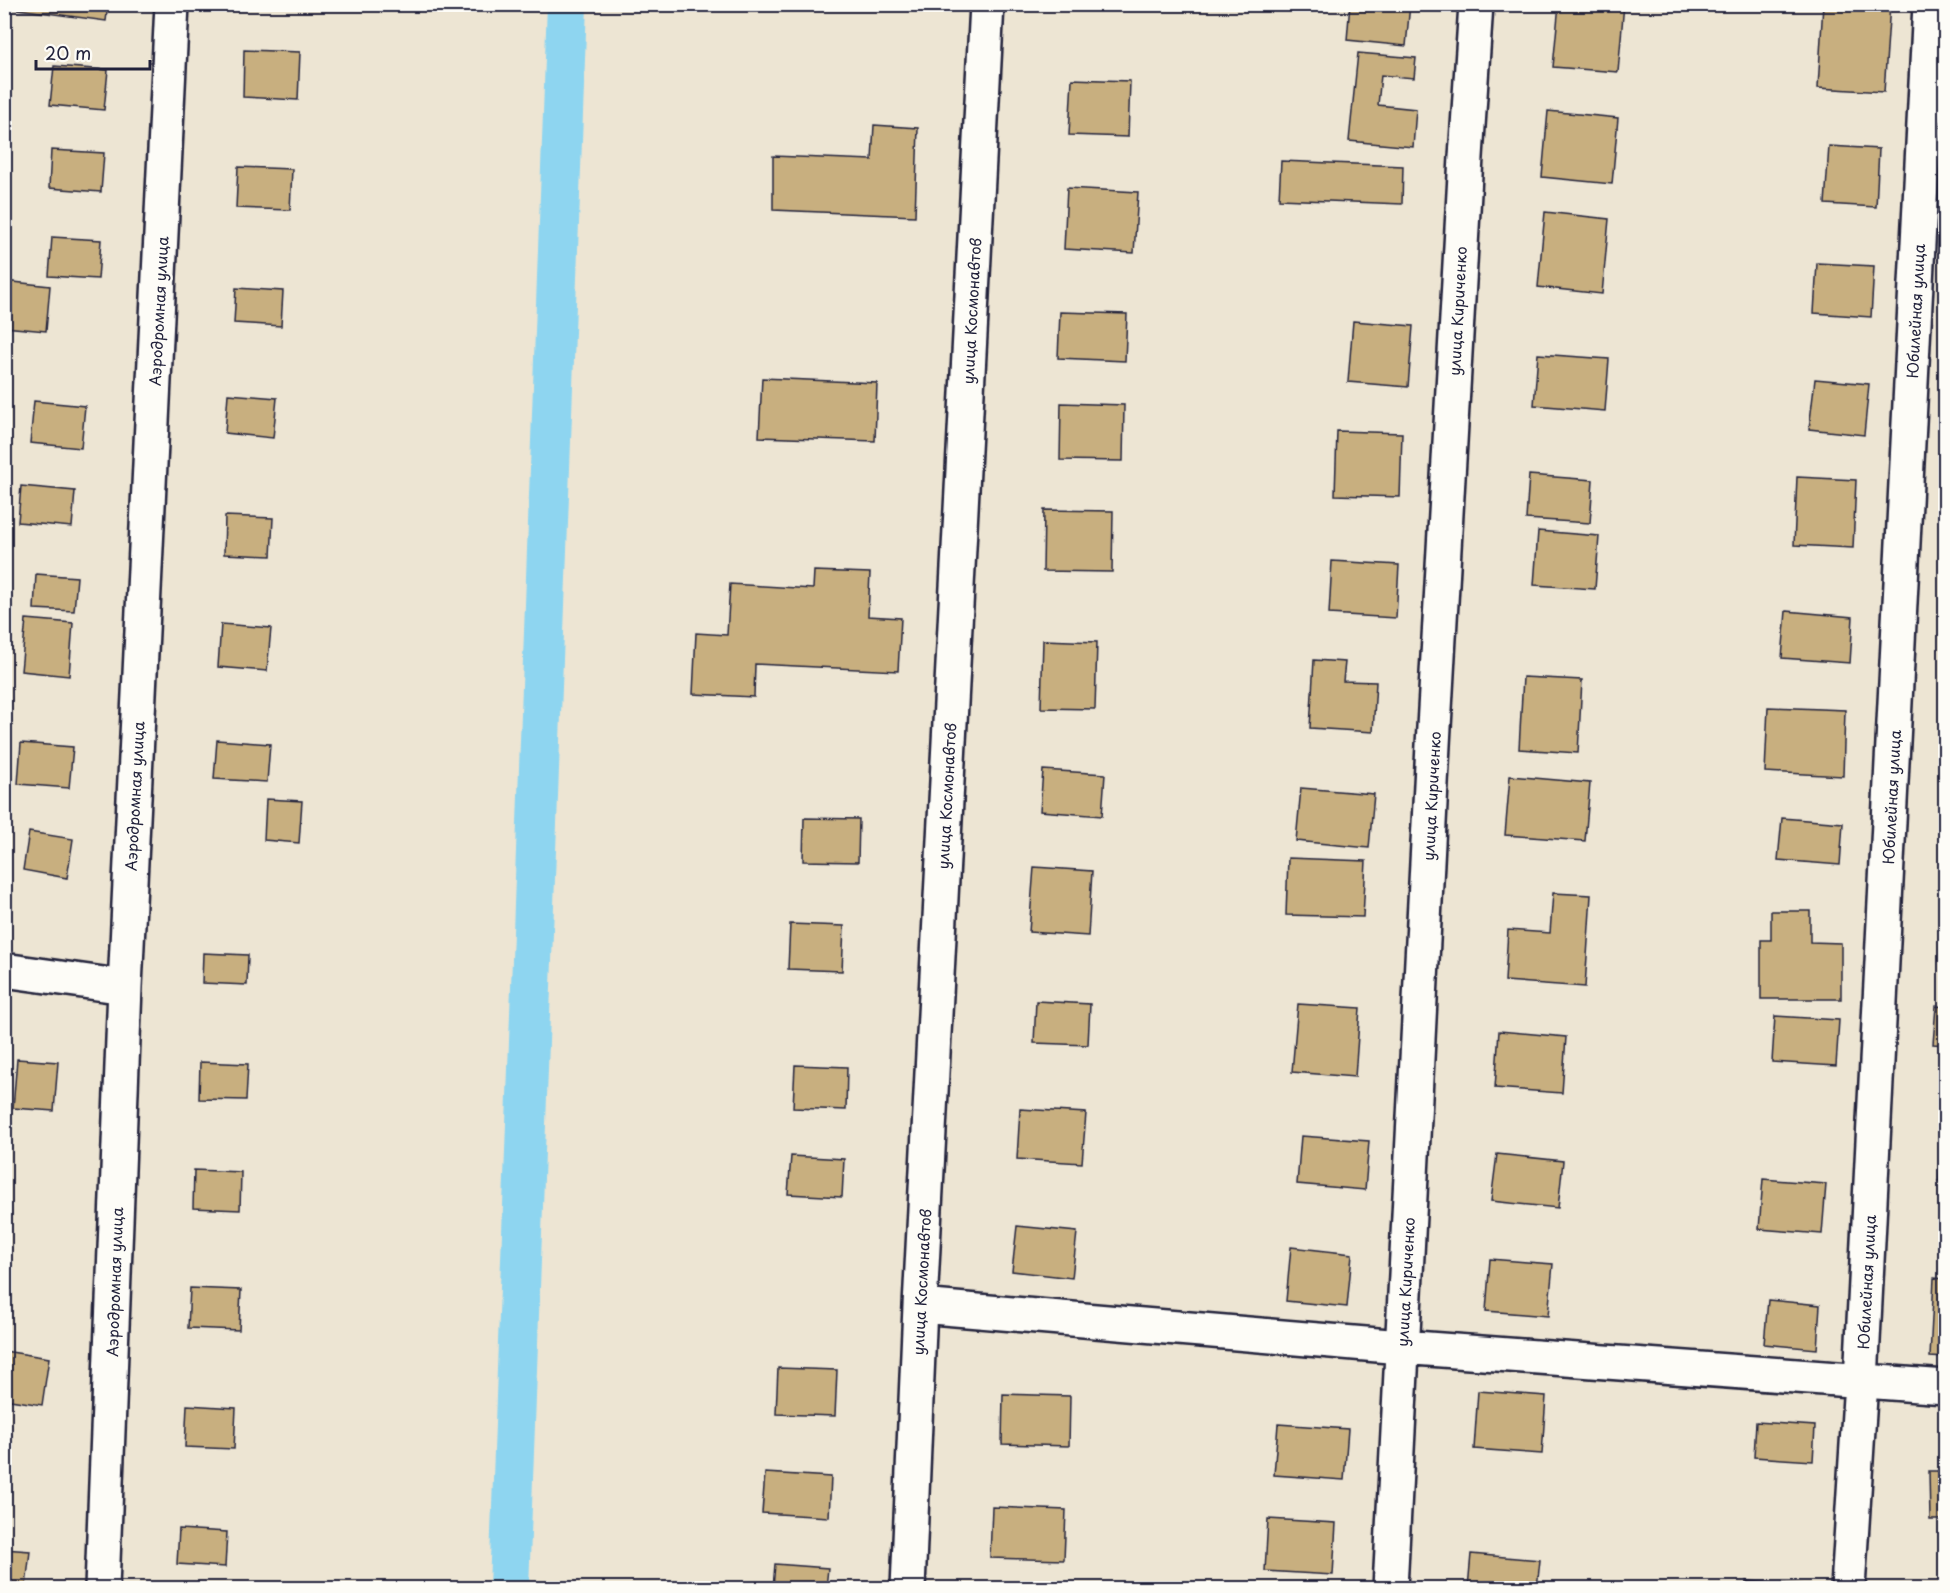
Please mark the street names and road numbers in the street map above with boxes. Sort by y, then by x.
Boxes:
street label: Аэродромная улица [143,235,173,386]
street label: улица Космонавтов [956,237,986,385]
street label: Юбилейная улица [1900,243,1930,379]
street label: улица Кириченко [1442,246,1472,376]
street label: Аэродромная улица [119,720,149,871]
street label: улица Космонавтов [931,722,961,870]
street label: Юбилейная улица [1876,729,1906,865]
street label: улица Кириченко [1416,731,1446,861]
street label: Аэродромная улица [100,1206,128,1357]
street label: улица Космонавтов [906,1208,936,1356]
street label: Юбилейная улица [1851,1214,1881,1350]
street label: улица Кириченко [1390,1217,1420,1347]

